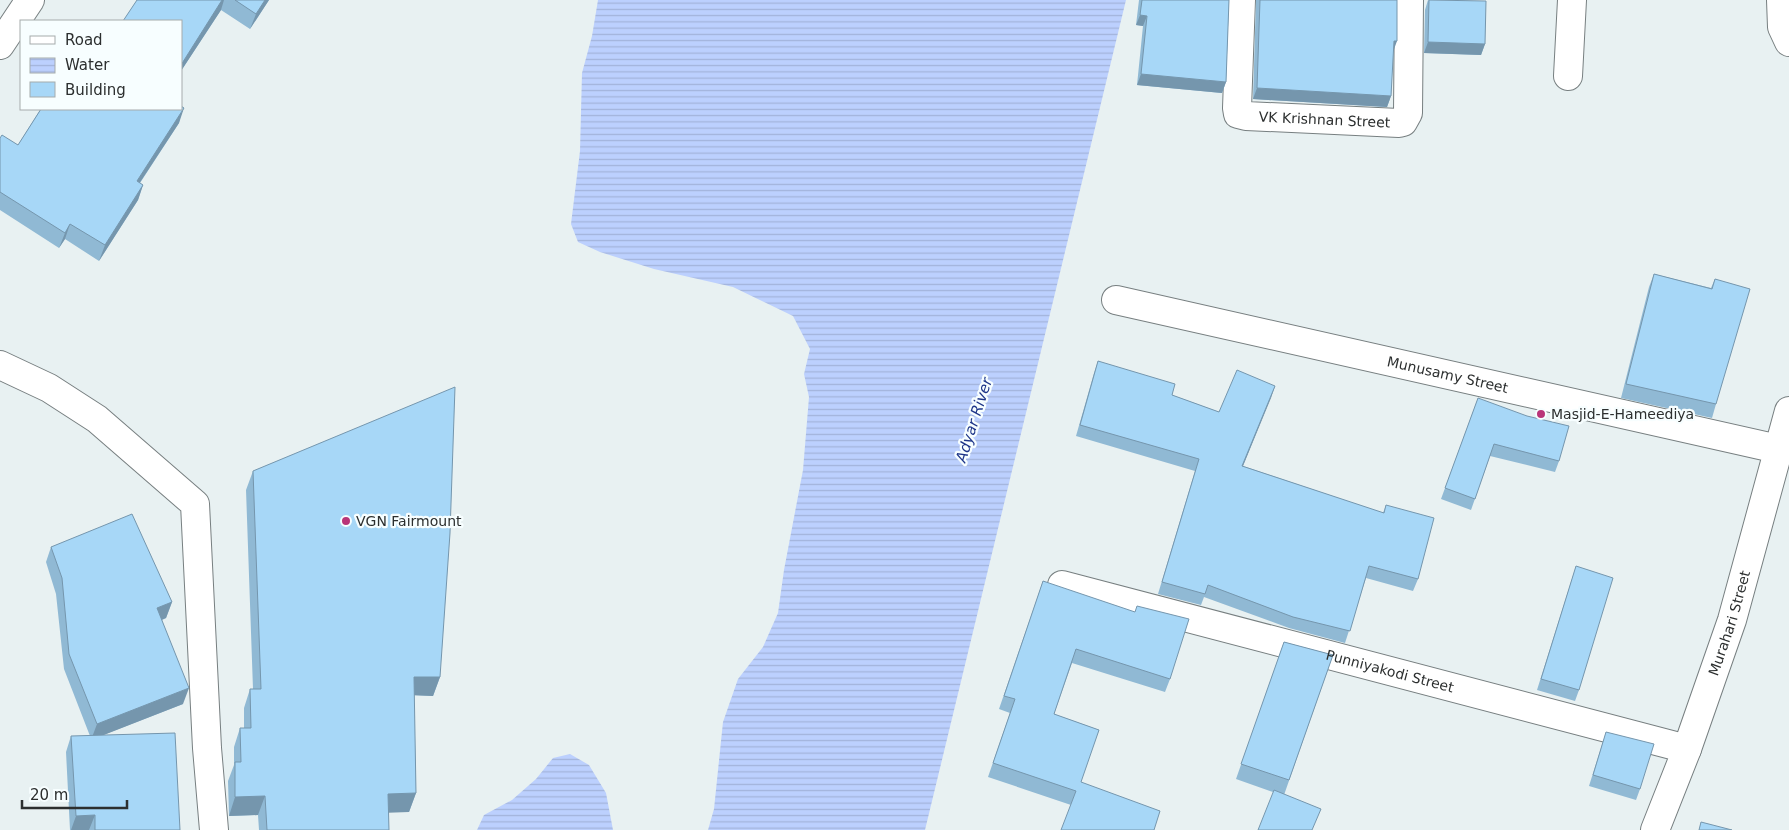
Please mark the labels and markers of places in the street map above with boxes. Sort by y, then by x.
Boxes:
place label: Masjid-E-Hameediya [1551,406,1694,422]
marker: Masjid-E-Hameediya [1535,408,1547,420]
place label: VGN Fairmount [356,513,462,529]
marker: VGN Fairmount [340,515,352,527]

